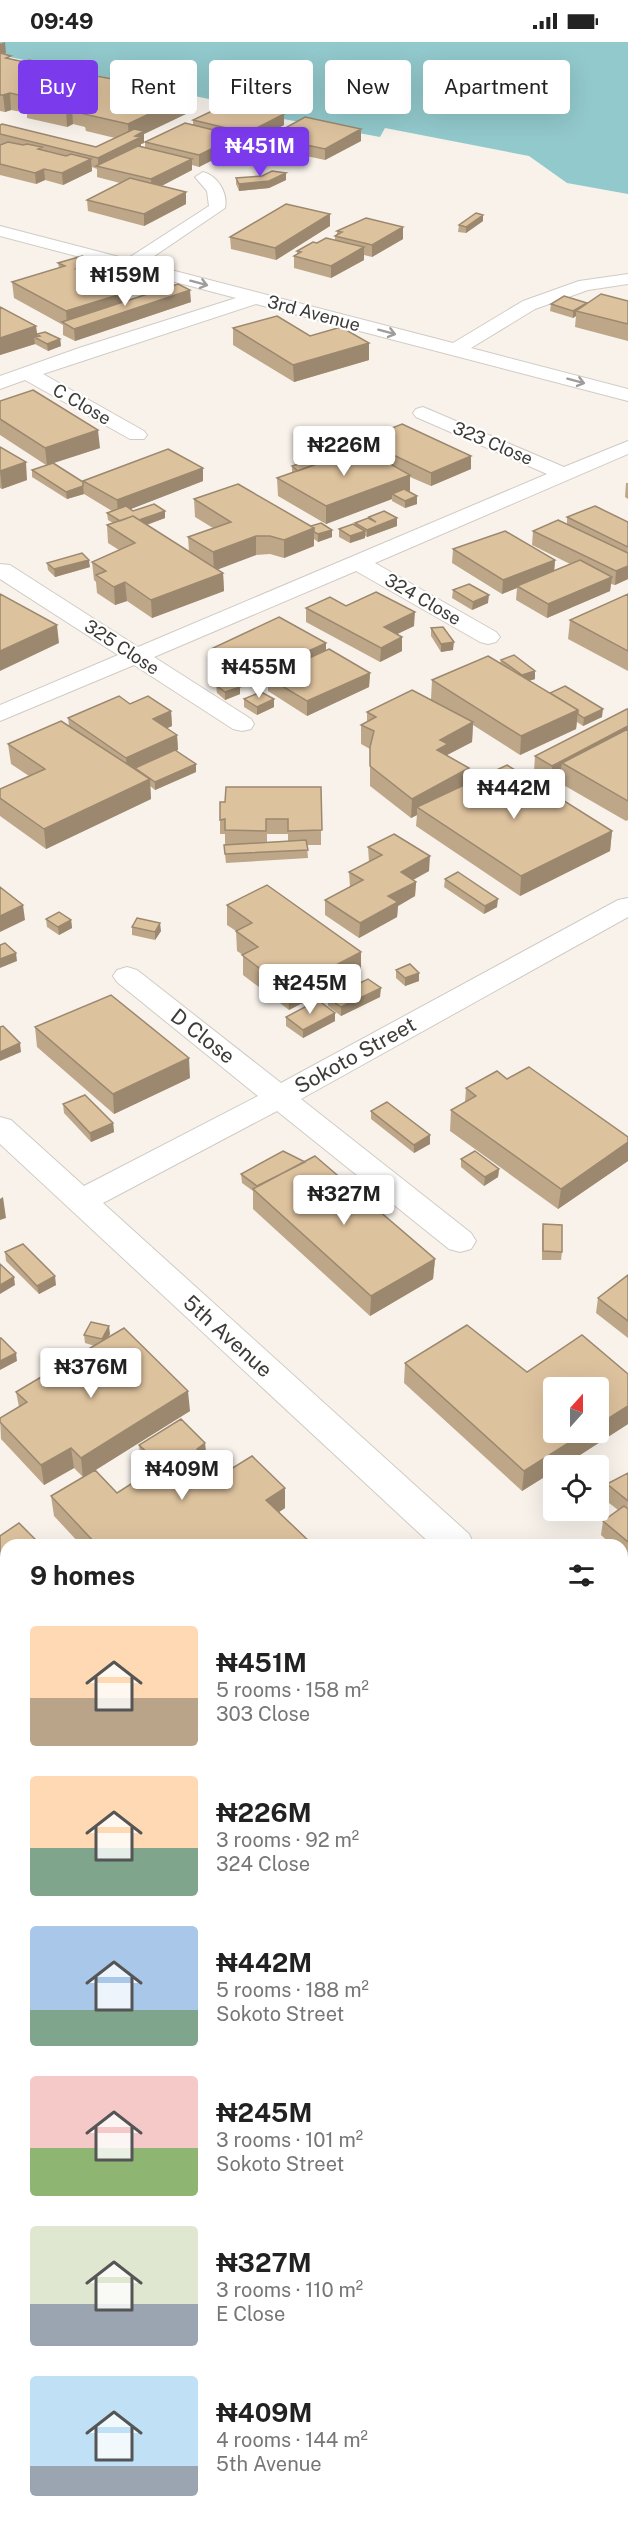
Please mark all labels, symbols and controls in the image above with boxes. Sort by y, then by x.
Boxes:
text: 09:49 [30,8,93,34]
chip: Buy [18,60,98,114]
chip: Rent [110,60,197,114]
chip: Filters [209,60,313,114]
chip: New [325,60,411,114]
chip: Apartment [423,60,570,114]
pin: ₦451M [218,127,302,178]
text: ₦451M [225,134,295,158]
pin: ₦159M [83,256,167,307]
text: ₦159M [90,263,160,287]
one-way arrow [189,278,208,290]
street label: 3rd Avenue [265,291,363,335]
one-way arrow [378,327,397,339]
one-way arrow [566,376,585,388]
street label: C Close [49,379,115,429]
street label: 323 Close [450,417,536,469]
pin: ₦226M [302,426,386,477]
text: ₦226M [307,433,381,457]
street label: 324 Close [381,569,465,629]
street label: 325 Close [81,615,163,679]
pin: ₦455M [217,648,301,699]
text: ₦455M [222,655,296,679]
pin: ₦442M [472,769,556,820]
text: ₦442M [477,776,551,800]
pin: ₦245M [268,964,352,1015]
text: ₦245M [273,971,347,995]
street label: D Close [166,1003,240,1069]
street label: Sokoto Street [290,1011,420,1099]
pin: ₦327M [302,1175,386,1226]
text: ₦327M [307,1182,381,1206]
street label: 5th Avenue [178,1290,278,1382]
pin: ₦376M [49,1348,133,1399]
text: ₦376M [54,1355,128,1379]
north arrow [543,1377,609,1443]
map controls [543,1377,609,1521]
pin: ₦409M [140,1450,224,1501]
button: locate [543,1455,609,1521]
text: ₦409M [145,1457,219,1481]
icon: filters [565,1559,598,1592]
text: 9 homes [30,1560,135,1591]
text: ₦451M [216,1647,307,1678]
icon: home [78,1650,150,1722]
text: 5 rooms · 158 m² [216,1678,369,1702]
text: 303 Close [216,1702,310,1726]
text: ₦226M [216,1797,312,1828]
icon: home [78,1800,150,1872]
text: 3 rooms · 92 m² [216,1828,359,1852]
text: 324 Close [216,1852,310,1876]
text: ₦442M [216,1947,312,1978]
icon: home [78,1950,150,2022]
text: 5 rooms · 188 m² [216,1978,369,2002]
text: Sokoto Street [216,2002,344,2026]
text: ₦245M [216,2097,312,2128]
icon: home [78,2100,150,2172]
text: 3 rooms · 101 m² [216,2128,363,2152]
text: Sokoto Street [216,2152,344,2176]
text: ₦327M [216,2247,312,2278]
icon: home [78,2250,150,2322]
text: 3 rooms · 110 m² [216,2278,363,2302]
text: E Close [216,2302,285,2326]
text: ₦409M [216,2397,312,2428]
icon: home [78,2400,150,2472]
text: 4 rooms · 144 m² [216,2428,368,2452]
text: 5th Avenue [216,2452,322,2476]

